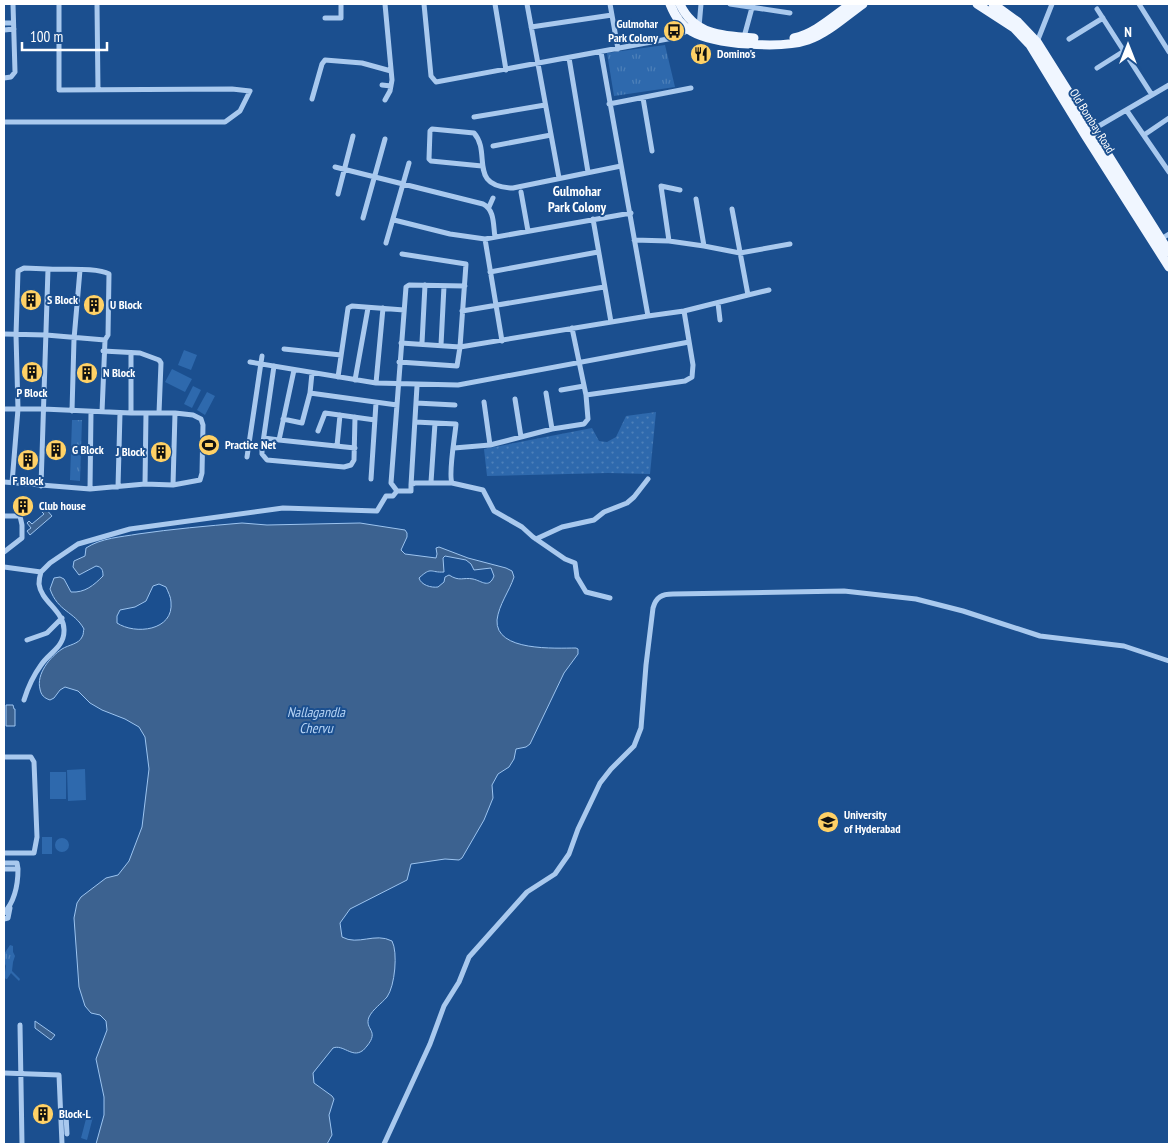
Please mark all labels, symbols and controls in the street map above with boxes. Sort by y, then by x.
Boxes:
place label: Gulmohar Park Colony [608,16,658,45]
bus stop icon: Gulmohar Park Colony [662,19,686,43]
scale bar [22,20,108,52]
north arrow [1103,20,1153,70]
text: N [1124,23,1132,41]
text: 100 m [30,27,63,46]
restaurant icon: Domino's [689,42,713,66]
place label: Domino's [717,46,755,61]
street label: Old Bombay Road [1067,86,1118,156]
district label: Gulmohar Park Colony [548,182,606,216]
building icon: S Block [19,288,43,312]
place label: S Block [47,292,78,307]
building icon: U Block [82,293,106,317]
place label: U Block [110,297,142,312]
building icon: P Block [20,360,44,384]
building icon: N Block [75,361,99,385]
place label: N Block [103,365,135,380]
place label: P Block [16,385,48,400]
sports icon: Practice Net [197,433,221,457]
place label: Practice Net [225,437,277,452]
building icon: G Block [44,438,68,462]
building icon: J Block [149,440,173,464]
place label: G Block [72,442,104,457]
place label: J Block [115,444,145,459]
building icon: F Block [16,448,40,472]
place label: F Block [13,473,43,488]
building icon: Club house [11,494,35,518]
place label: Club house [39,498,86,513]
water label: Nallagandla Chervu [287,703,346,737]
place label: University of Hyderabad [844,807,901,836]
school or university icon: University of Hyderabad [816,810,840,834]
building icon: Block-L [31,1102,55,1126]
place label: Block-L [59,1106,91,1121]

